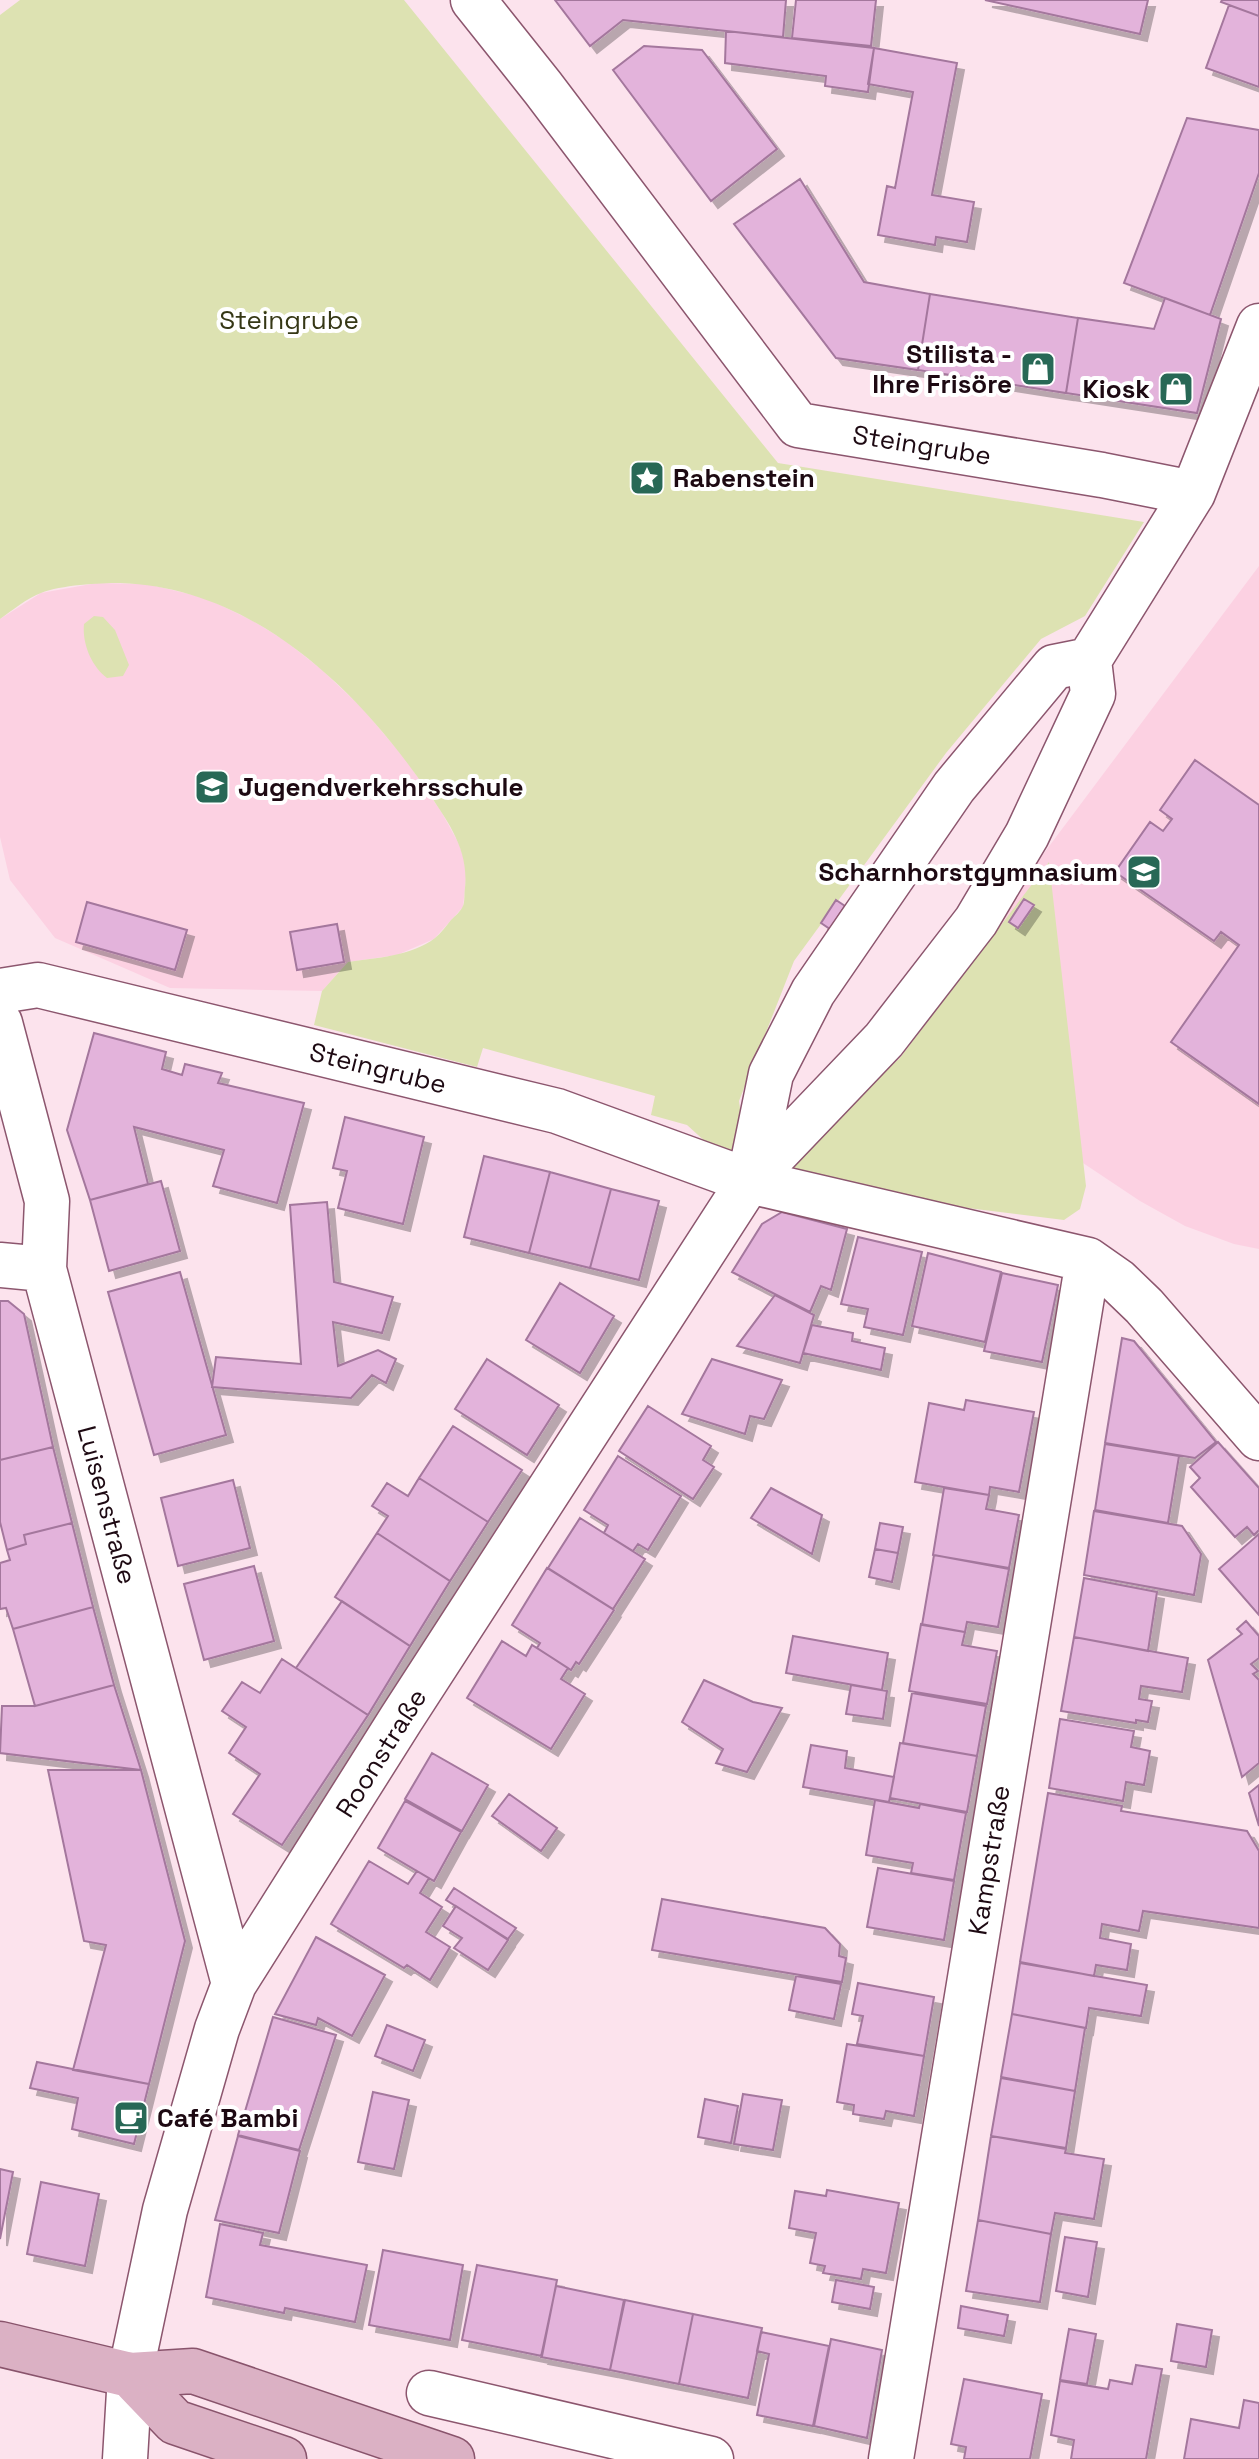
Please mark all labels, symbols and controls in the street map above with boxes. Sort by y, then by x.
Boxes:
park label: Steingrube [219,303,359,337]
place label: Stilista - Ihre Frisöre [872,337,1012,401]
shop icon: Stilista - Ihre Frisöre [1019,350,1057,388]
shop icon: Kiosk [1157,370,1195,408]
place label: Kiosk [1083,372,1150,406]
street label: Steingrube [850,417,994,473]
place icon: Rabenstein [628,459,666,497]
place label: Rabenstein [673,461,815,495]
school or university icon: Jugendverkehrsschule [193,768,231,806]
place label: Jugendverkehrsschule [238,770,523,804]
school or university icon: Scharnhorstgymnasium [1125,853,1163,891]
place label: Scharnhorstgymnasium [818,855,1118,889]
street label: Steingrube [306,1035,450,1101]
street label: Luisenstraße [70,1422,144,1588]
street label: Roonstraße [328,1682,434,1824]
street label: Kampstraße [960,1783,1018,1937]
cafe icon: Café Bambi [112,2099,150,2137]
place label: Café Bambi [157,2101,298,2135]

